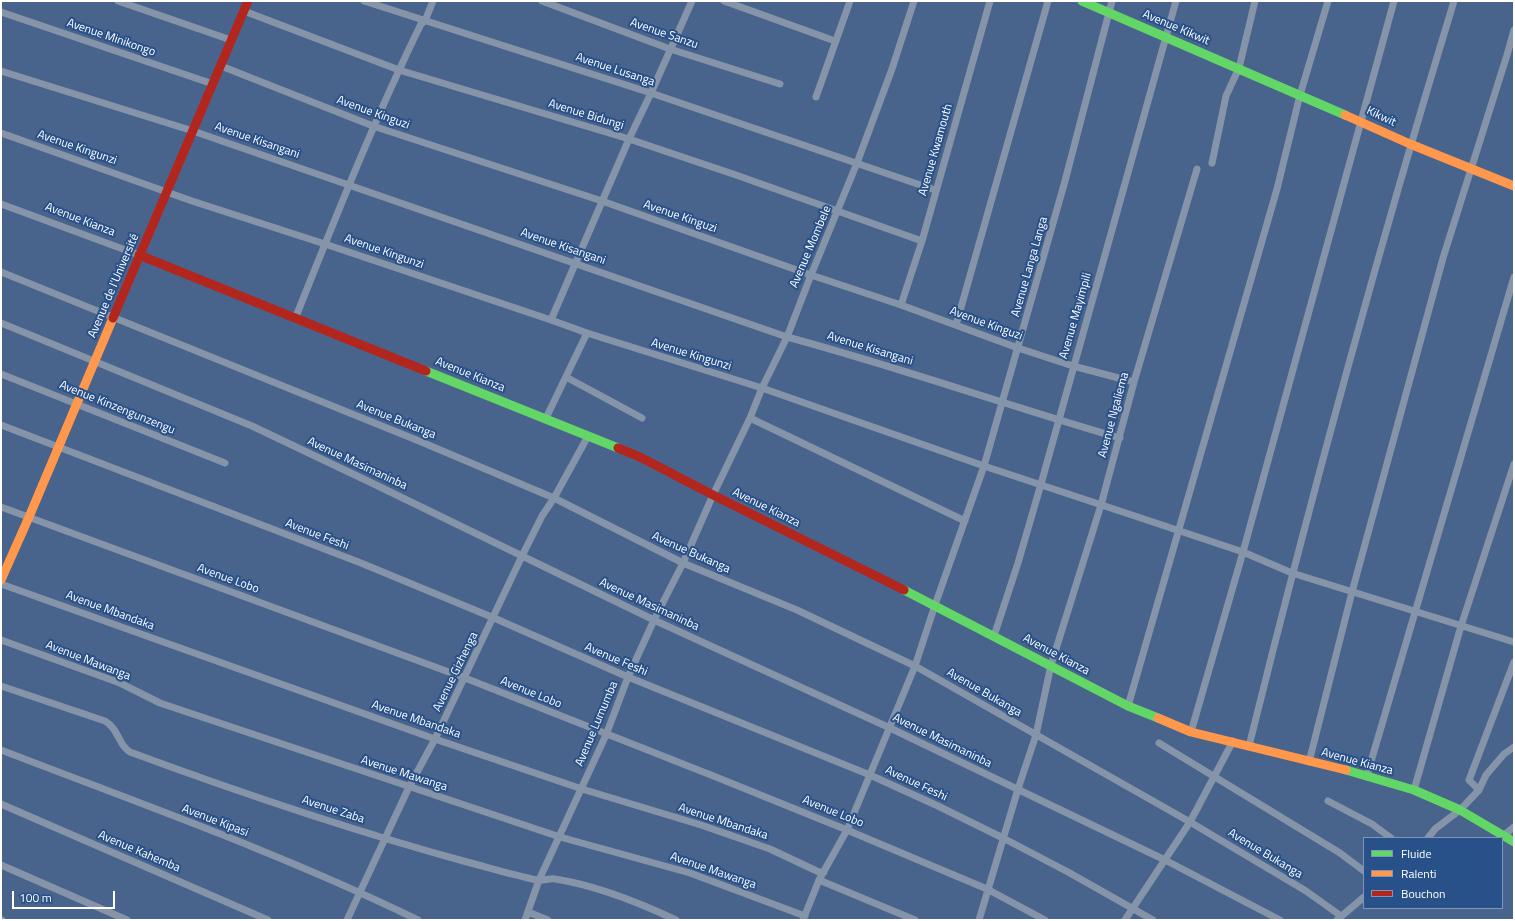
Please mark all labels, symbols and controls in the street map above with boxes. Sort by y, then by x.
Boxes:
street label: Avenue Kikwit [1140,7,1212,49]
street label: Avenue Minikongo [65,16,157,60]
street label: Avenue Sanzu [628,16,700,52]
street label: Avenue Lusanga [574,50,656,90]
street label: Avenue Kinguzi [334,93,412,133]
street label: Avenue Bidungi [547,97,625,133]
street label: Avenue Kwamouth [916,102,956,198]
street label: Kikwit [1364,104,1398,130]
street label: Avenue Kisangani [213,120,301,162]
street label: Avenue Kingunzi [35,128,119,168]
street label: Avenue Kinguzi [641,198,719,236]
street label: Avenue Kianza [43,200,117,240]
street label: Avenue Mombele [787,204,835,290]
street label: Avenue Langa Langa [1009,215,1051,319]
street label: Avenue Kisangani [519,226,607,268]
street label: Avenue de l’Université [86,232,142,340]
street label: Avenue Kingunzi [342,232,426,272]
street label: Avenue Mayimpili [1057,271,1095,361]
street label: Avenue Kinguzi [947,304,1025,344]
street label: Avenue Kisangani [825,329,915,369]
street label: Avenue Kingunzi [649,336,733,374]
street label: Avenue Kianza [433,355,507,395]
street label: Avenue Ngaliema [1096,371,1132,459]
street label: Avenue Kinzengunzengu [57,378,177,438]
street label: Avenue Bukanga [354,398,438,442]
street label: Avenue Masimaninba [305,435,409,493]
street label: Avenue Kianza [730,485,802,531]
street label: Avenue Feshi [283,516,351,554]
street label: Avenue Bukanga [650,529,732,577]
street label: Avenue Lobo [195,561,261,597]
street label: Avenue Masimaninba [597,576,701,634]
street label: Avenue Mbandaka [64,588,156,634]
street label: Avenue Gizhenga [431,630,481,714]
street label: Avenue Kianza [1020,631,1092,679]
street label: Avenue Mawanga [43,638,133,684]
street label: Avenue Feshi [582,640,650,680]
street label: Avenue Bukanga [944,666,1024,720]
street label: Avenue Lobo [498,674,564,712]
street label: Avenue Lumumba [573,679,621,769]
street label: Avenue Mbandaka [370,698,462,742]
street label: Avenue Masimaninba [890,711,994,771]
street label: Avenue Kianza [1320,746,1394,778]
street label: Avenue Mawanga [359,753,449,795]
street label: Avenue Feshi [883,763,949,805]
street label: Avenue Zaba [300,793,366,827]
street label: Avenue Lobo [800,793,866,831]
street label: Avenue Mbandaka [676,801,770,843]
street label: Avenue Kipasi [180,802,250,840]
street label: Avenue Bukanga [1225,826,1305,882]
street label: Avenue Kahemba [96,828,182,876]
legend [1363,837,1503,909]
text: Fluide [1401,844,1432,863]
street label: Avenue Mawanga [668,850,758,892]
text: Ralenti [1401,864,1436,883]
scale bar [14,883,117,909]
text: Bouchon [1401,884,1446,903]
text: 100 m [19,888,52,907]

